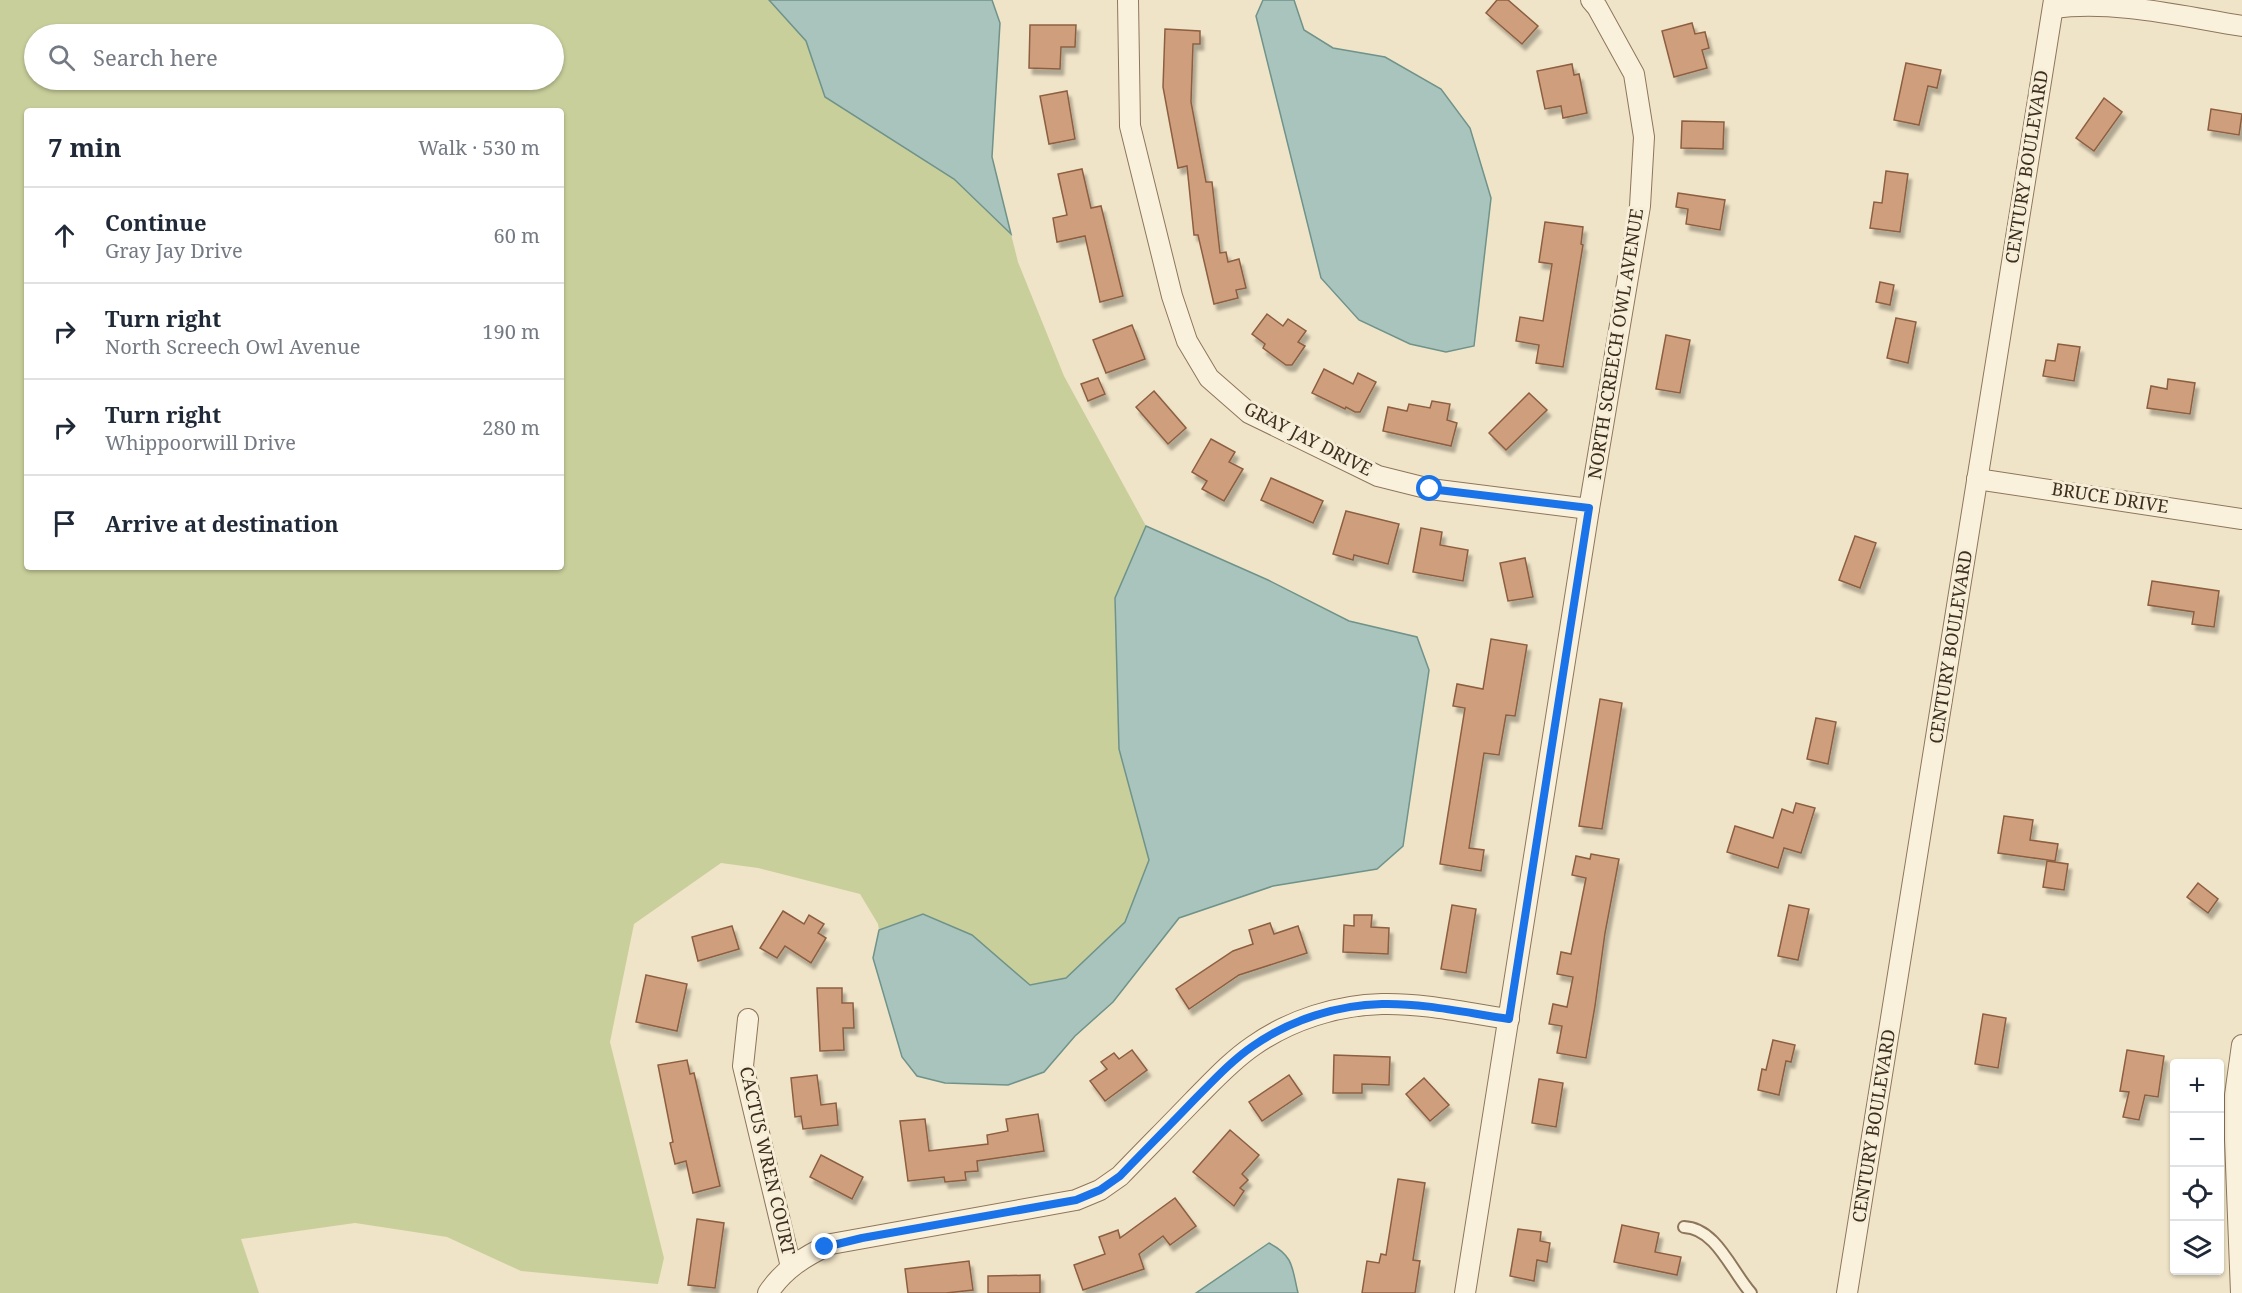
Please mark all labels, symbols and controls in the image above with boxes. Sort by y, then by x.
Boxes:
search box [24,24,564,90]
icon: search [45,41,78,74]
text: Search here [93,42,218,72]
street label: CENTURY BOULEVARD [1999,68,2053,265]
text: 7 min [48,129,122,165]
text: Walk · 530 m [418,134,540,161]
text: Continue [105,207,207,237]
street label: NORTH SCREECH OWL AVENUE [1582,207,1648,481]
icon: ahead [48,219,81,252]
text: 60 m [494,222,540,249]
text: Gray Jay Drive [105,237,243,264]
text: Turn right [105,303,221,333]
icon: right [48,315,81,348]
text: 190 m [482,318,540,345]
text: North Screech Owl Avenue [105,333,360,360]
street label: GRAY JAY DRIVE [1240,395,1377,481]
text: Turn right [105,399,221,429]
icon: right [48,411,81,444]
text: 280 m [482,414,540,441]
text: Whippoorwill Drive [105,429,296,456]
route start [1416,475,1442,501]
street label: BRUCE DRIVE [2050,476,2170,518]
icon: arrive [48,507,81,540]
text: Arrive at destination [105,508,339,538]
street label: CENTURY BOULEVARD [1923,548,1977,745]
street label: CENTURY BOULEVARD [1846,1027,1900,1224]
map controls [2170,1059,2224,1275]
button: + [2170,1059,2224,1113]
street label: CACTUS WREN COURT [735,1064,801,1257]
button: − [2170,1113,2224,1167]
button: locate [2170,1167,2224,1221]
button: layers [2170,1221,2224,1275]
route end [811,1233,837,1259]

